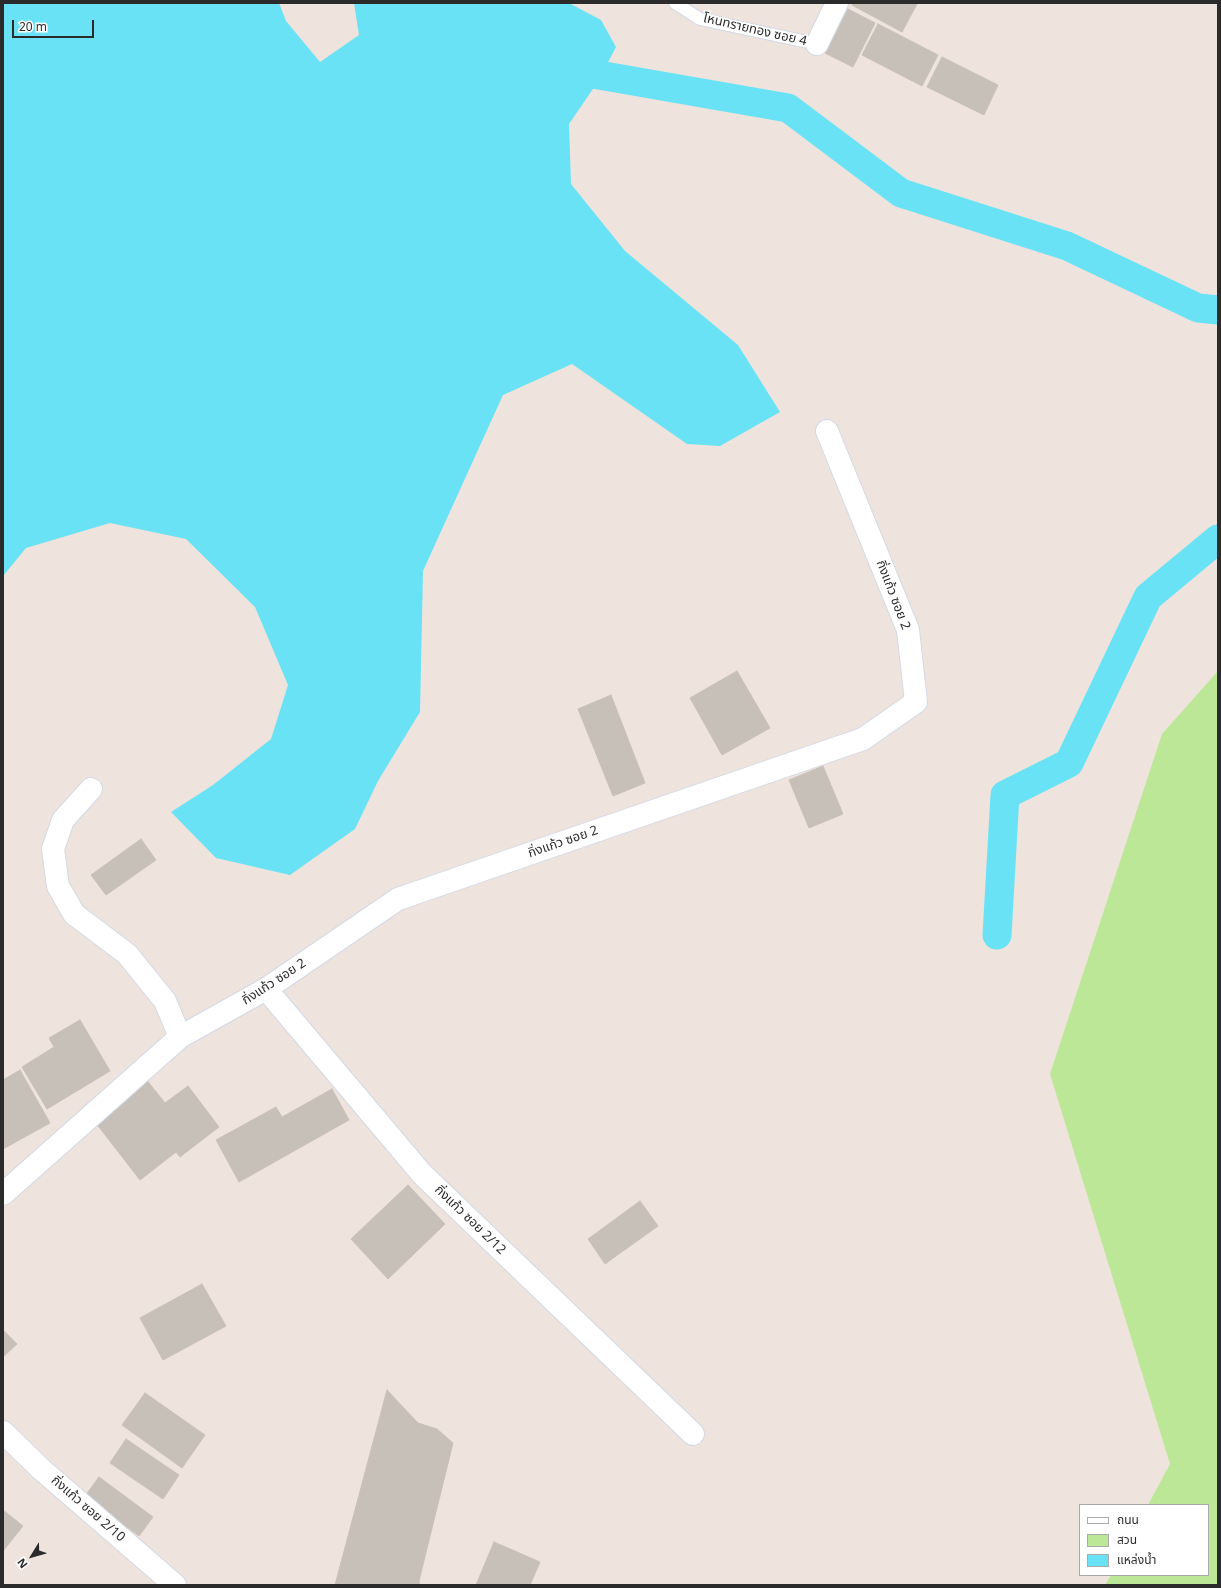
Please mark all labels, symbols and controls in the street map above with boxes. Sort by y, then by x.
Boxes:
street label: โหนทรายทอง ซอย 4 [702,10,808,50]
scale bar [14,12,96,38]
text: 20 m [19,18,47,35]
street label: กิ่งแก้ว ซอย 2 [873,558,913,632]
street label: กิ่งแก้ว ซอย 2 [526,823,600,861]
street label: กิ่งแก้ว ซอย 2 [239,956,309,1008]
street label: กิ่งแก้ว ซอย 2/12 [431,1182,509,1258]
street label: กิ่งแก้ว ซอย 2/10 [48,1473,128,1545]
legend [1079,1504,1209,1576]
text: ถนน [1117,1511,1139,1528]
text: สวน [1117,1531,1137,1548]
north arrow [12,1536,52,1576]
text: แหล่งน้ำ [1117,1551,1156,1568]
text: N [13,1555,31,1572]

